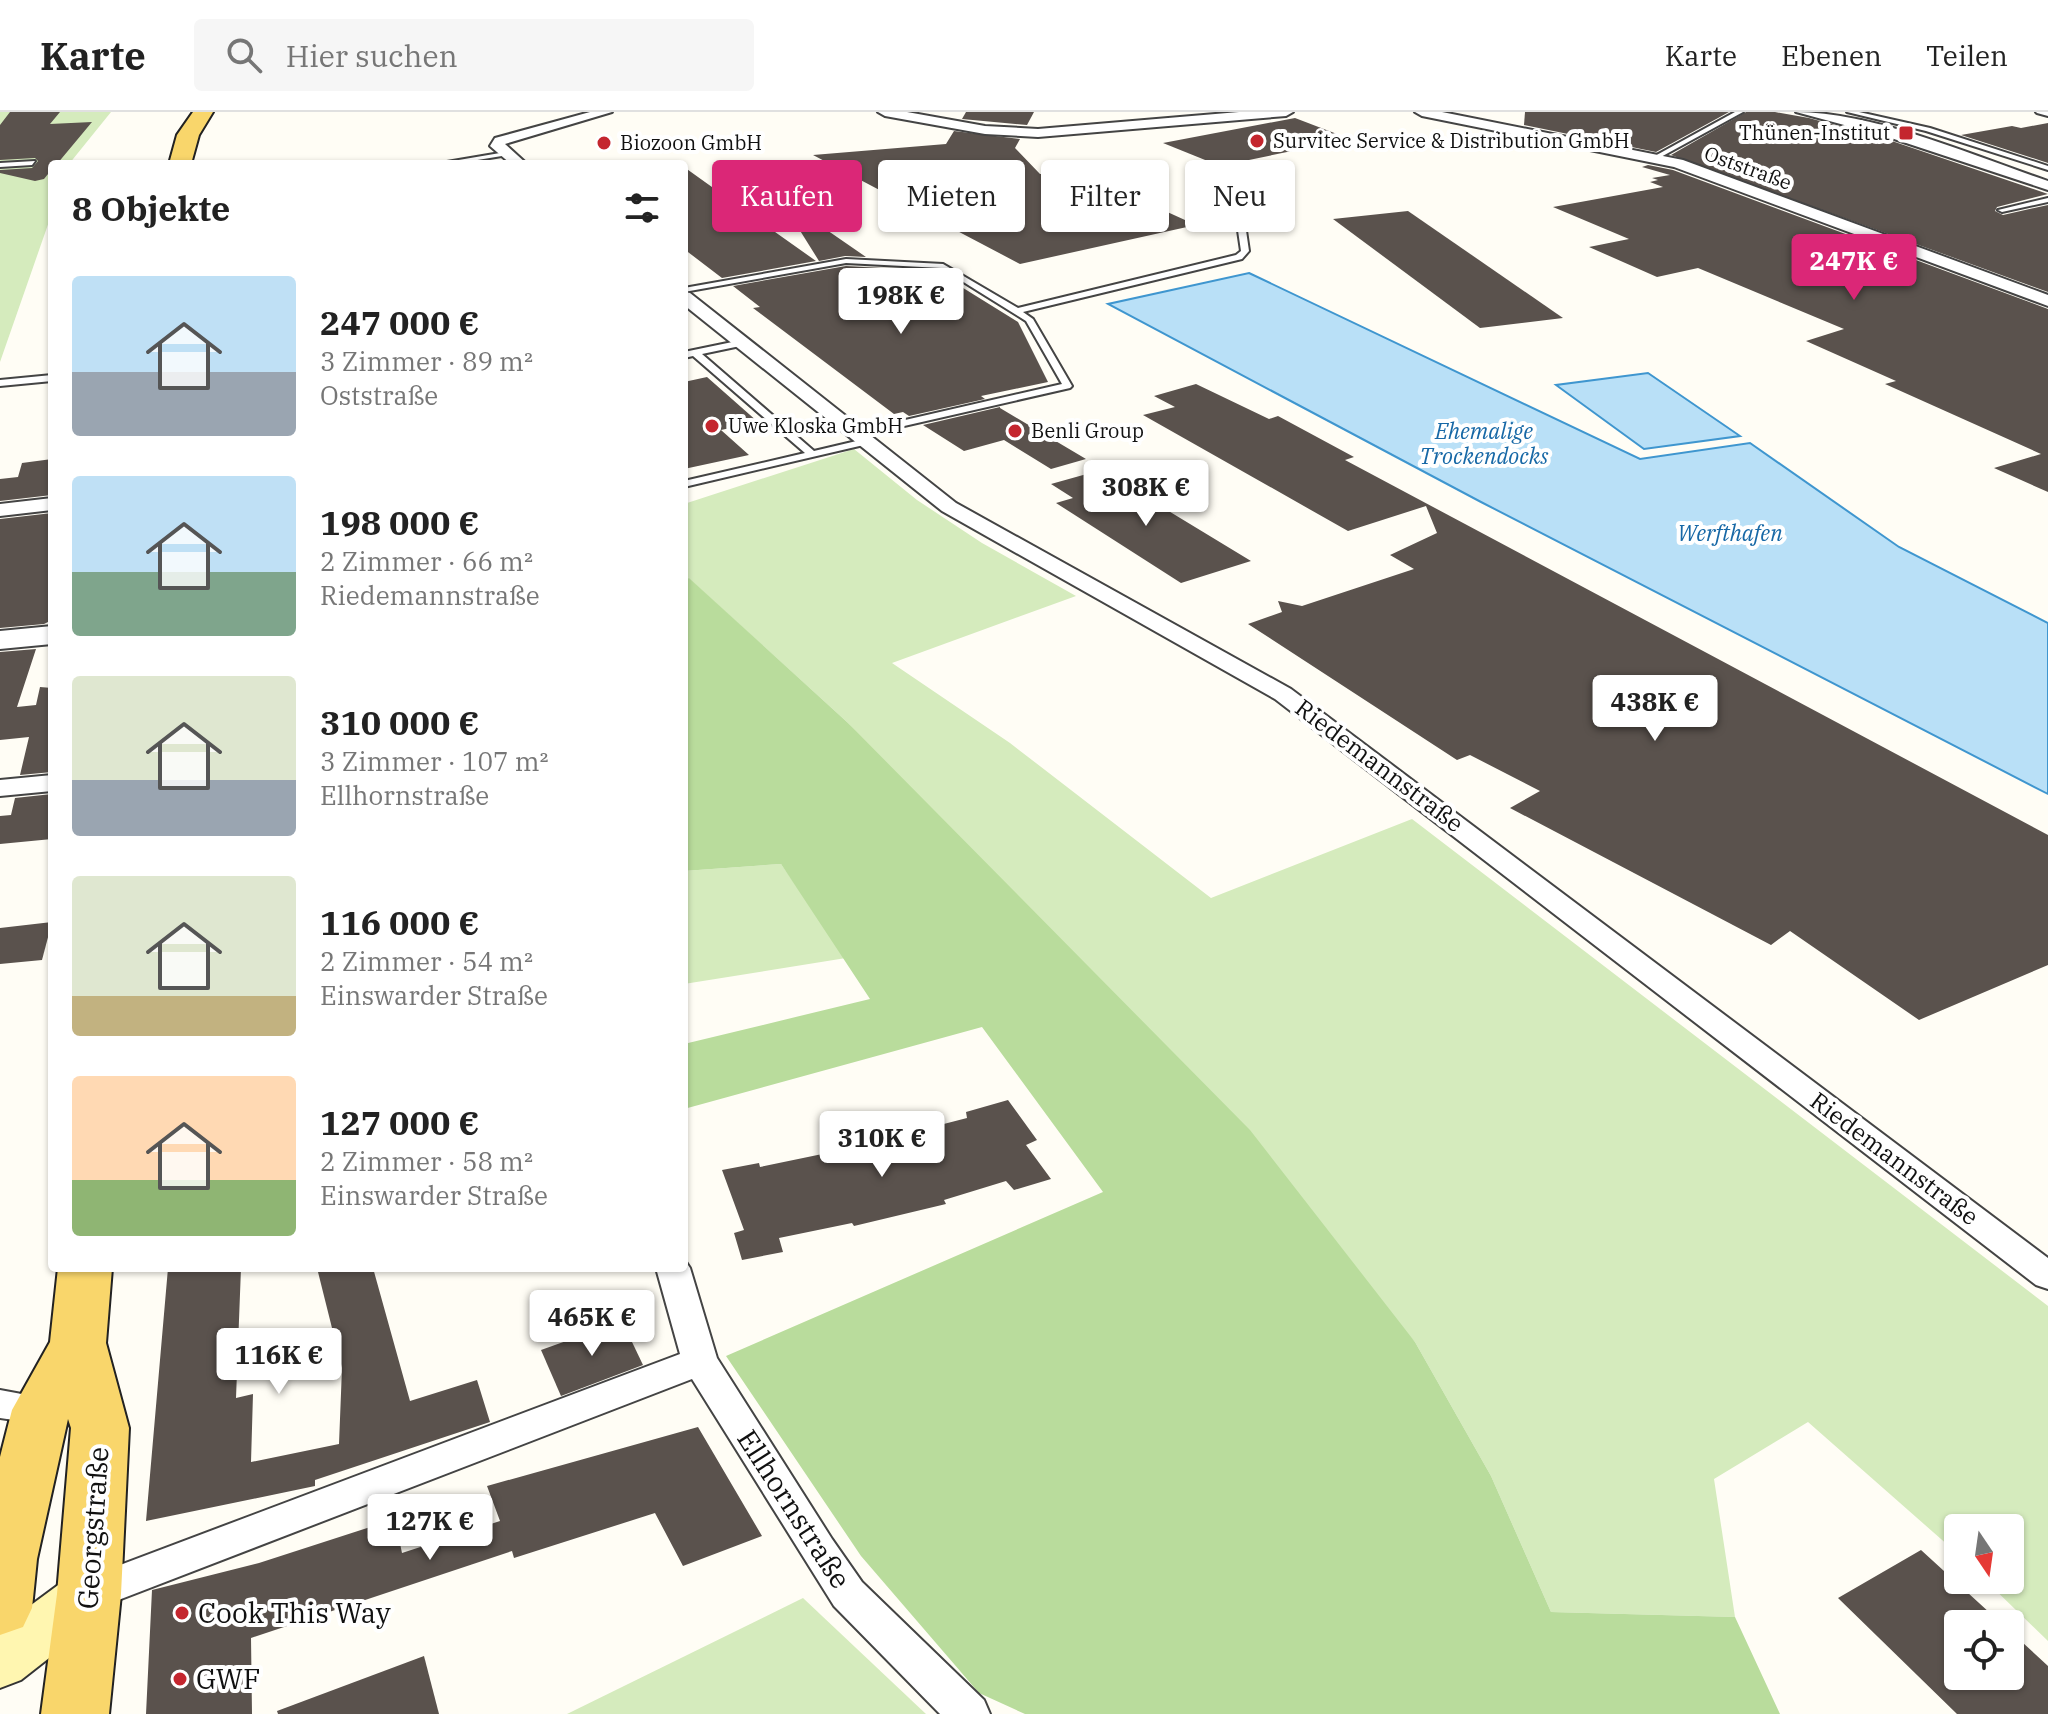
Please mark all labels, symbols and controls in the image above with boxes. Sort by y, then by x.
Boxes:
search box [194,19,754,91]
text: Karte [40,31,146,80]
icon: search [222,33,266,77]
text: Hier suchen [286,36,458,75]
text: Karte [1665,37,1737,74]
text: Ebenen [1781,37,1882,74]
text: Teilen [1926,37,2008,74]
place label: Thünen-Institut [1739,119,1890,146]
marker: Thünen-Institut [1897,124,1915,142]
place label: Survitec Service & Distribution GmbH [1273,127,1629,154]
place label: Biozoon GmbH [620,129,762,156]
marker: Survitec Service & Distribution GmbH [1248,132,1266,150]
marker: Biozoon GmbH [595,134,613,152]
street label: Oststraße [1701,139,1796,196]
chip: Kaufen [712,160,862,232]
chip: Mieten [878,160,1025,232]
chip: Filter [1041,160,1169,232]
chip: Neu [1185,160,1295,232]
text: 8 Objekte [72,186,230,230]
icon: filters [620,186,664,230]
pin: 247K € [1789,234,1919,302]
text: 247K € [1810,243,1898,277]
pin: 198K € [836,268,966,336]
text: 198K € [857,277,945,311]
text: 247 000 € [320,300,479,344]
icon: home [136,308,232,404]
text: 3 Zimmer · 89 m² [320,344,533,378]
text: Oststraße [320,378,438,412]
place label: Uwe Kloska GmbH [728,412,903,439]
water label: Ehemalige Trockendocks [1420,416,1549,470]
marker: Uwe Kloska GmbH [703,417,721,435]
place label: Benli Group [1031,417,1144,444]
marker: Benli Group [1006,422,1024,440]
pin: 308K € [1081,460,1211,528]
text: 308K € [1102,469,1190,503]
text: 198 000 € [320,500,479,544]
icon: home [136,508,232,604]
water label: Werfthafen [1677,518,1783,547]
text: 2 Zimmer · 66 m² [320,544,533,578]
text: Riedemannstraße [320,578,540,612]
pin: 438K € [1590,675,1720,743]
text: 438K € [1611,684,1699,718]
street label: Riedemannstraße [1289,691,1470,839]
text: 310 000 € [320,700,479,744]
icon: home [136,708,232,804]
text: 3 Zimmer · 107 m² [320,744,549,778]
text: Ellhornstraße [320,778,489,812]
text: 116 000 € [320,900,479,944]
icon: home [136,908,232,1004]
text: 2 Zimmer · 54 m² [320,944,533,978]
text: Einswarder Straße [320,978,548,1012]
street label: Riedemannstraße [1804,1084,1985,1232]
text: 127 000 € [320,1100,479,1144]
icon: home [136,1108,232,1204]
pin: 310K € [817,1111,947,1179]
text: 310K € [838,1120,926,1154]
text: 2 Zimmer · 58 m² [320,1144,533,1178]
text: Einswarder Straße [320,1178,548,1212]
pin: 465K € [527,1290,657,1358]
text: 465K € [548,1299,636,1333]
pin: 116K € [214,1328,344,1396]
text: 116K € [235,1337,323,1371]
street label: Ellhornstraße [729,1422,860,1595]
street label: Georgstraße [68,1446,117,1610]
pin: 127K € [365,1494,495,1562]
text: 127K € [386,1503,474,1537]
north arrow [1944,1514,2024,1594]
map controls [1944,1514,2024,1690]
place label: Cook This Way [198,1594,391,1631]
marker: Cook This Way [173,1604,191,1622]
button: locate [1944,1610,2024,1690]
place label: GWF [196,1660,260,1697]
marker: GWF [171,1670,189,1688]

